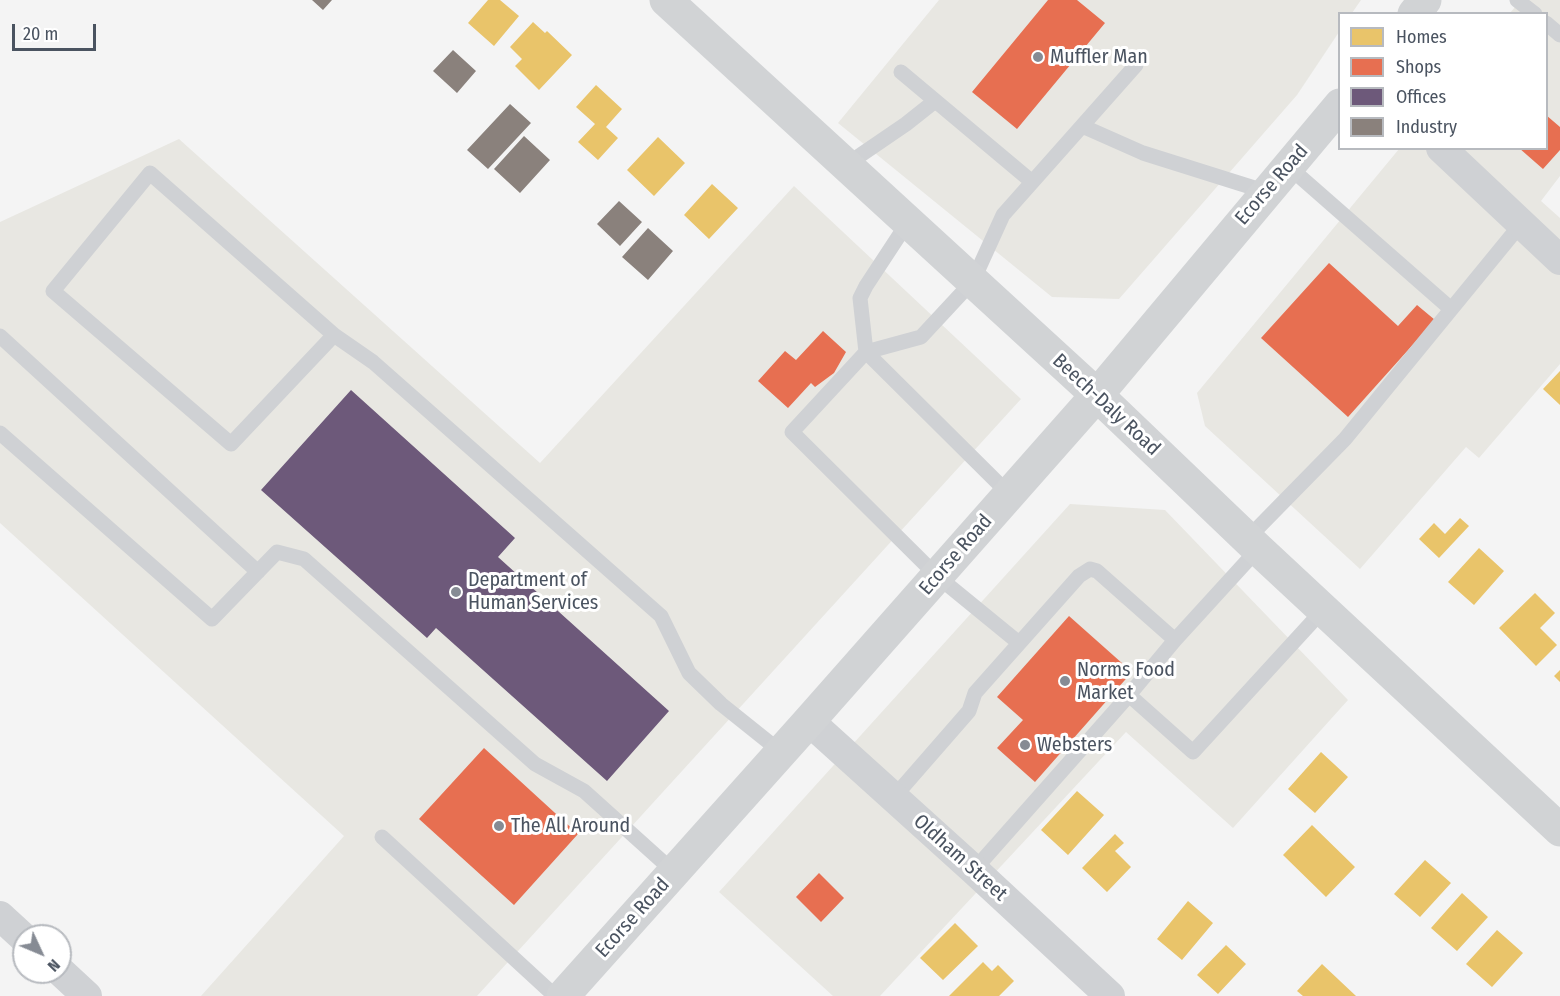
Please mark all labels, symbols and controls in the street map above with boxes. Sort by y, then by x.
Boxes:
scale bar [15,12,99,50]
legend [1338,12,1548,150]
text: 20 m [23,23,58,45]
text: Homes [1396,26,1447,48]
place label: Muffler Man [1050,45,1148,69]
marker: Muffler Man [1031,50,1045,64]
text: Shops [1396,56,1441,78]
text: Offices [1396,86,1446,108]
text: Industry [1396,116,1457,138]
street label: Ecorse Road [1230,140,1314,230]
street label: Beech-Daly Road [1047,349,1165,461]
street label: Ecorse Road [914,510,998,600]
place label: Department of Human Services [468,568,598,615]
marker: Department of Human Services [449,585,463,599]
place label: Norms Food Market [1077,658,1175,705]
marker: Norms Food Market [1058,674,1072,688]
place label: Websters [1037,733,1112,757]
marker: Websters [1018,738,1032,752]
street label: Oldham Street [908,810,1012,906]
place label: The All Around [511,814,630,838]
marker: The All Around [492,819,506,833]
street label: Ecorse Road [591,873,675,963]
north arrow [12,924,72,984]
text: N [44,955,64,976]

